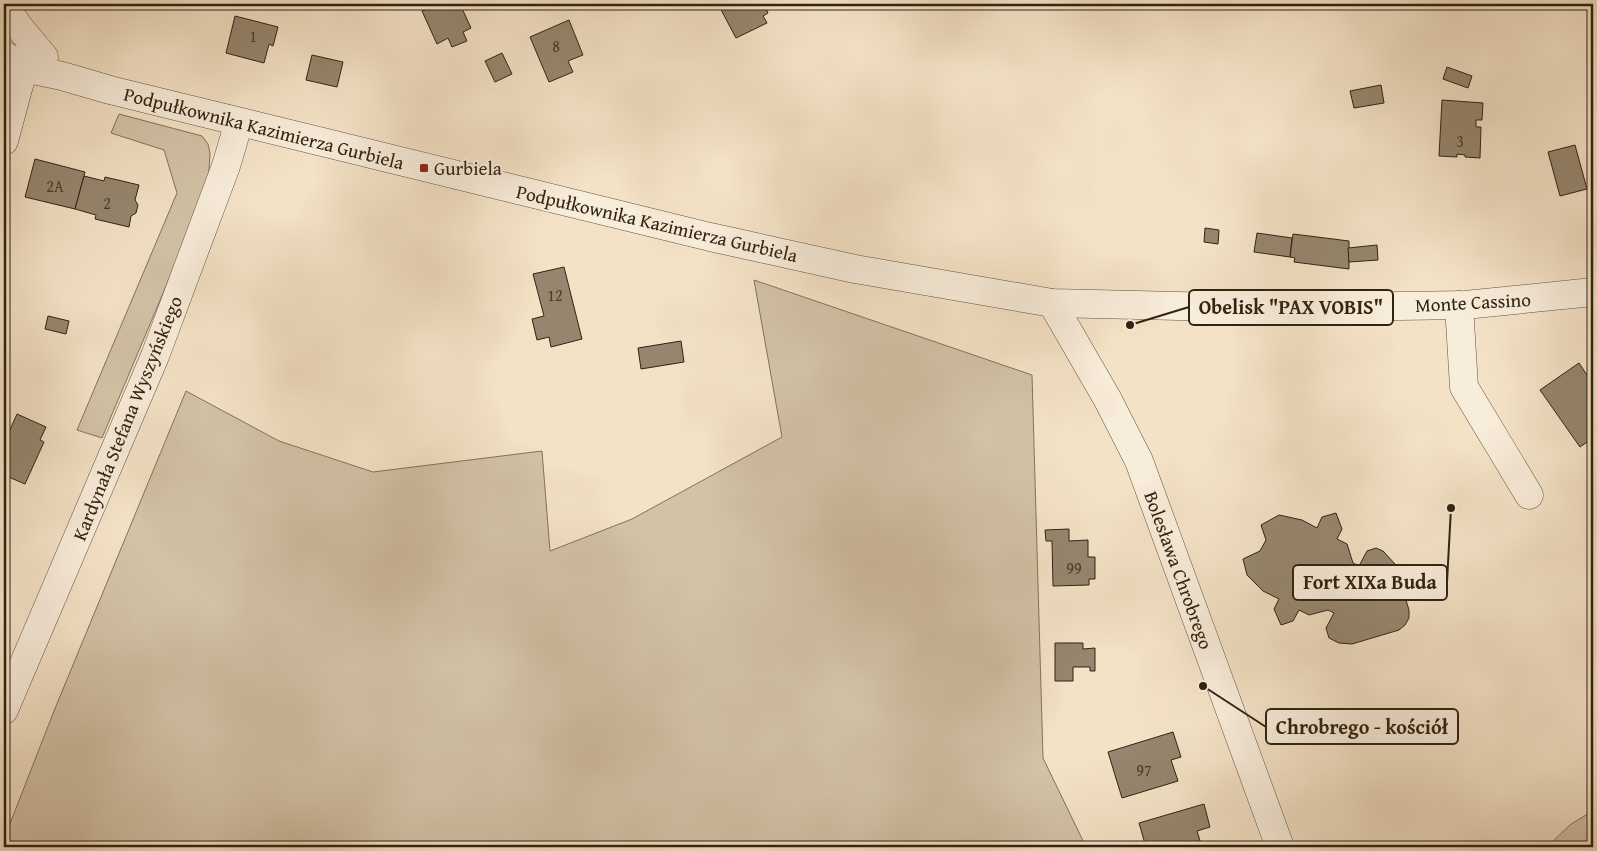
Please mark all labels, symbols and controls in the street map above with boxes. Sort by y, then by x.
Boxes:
house number: 1 [249,24,257,48]
house number: 8 [552,34,560,58]
street label: Podpułkownika Kazimierza Gurbiela [121,80,407,176]
house number: 3 [1456,129,1464,153]
place label: Gurbiela [434,154,502,182]
marker: Gurbiela [418,162,430,174]
house number: 2A [46,174,64,198]
street label: Podpułkownika Kazimierza Gurbiela [514,177,800,269]
house number: 2 [103,191,111,215]
house number: 12 [547,283,563,307]
street label: Monte Cassino [1414,285,1532,319]
callout: Obelisk "PAX VOBIS" [1189,290,1393,325]
street label: Kardynała Stefana Wyszyńskiego [65,291,189,545]
text: Obelisk "PAX VOBIS" [1199,292,1383,321]
street label: Bolesława Chrobrego [1137,487,1221,653]
house number: 99 [1066,556,1082,580]
callout: Fort XIXa Buda [1293,565,1447,600]
text: Fort XIXa Buda [1303,567,1438,596]
callout: Chrobrego - kościół [1266,709,1458,744]
text: Chrobrego - kościół [1276,712,1449,741]
house number: 97 [1136,758,1152,782]

